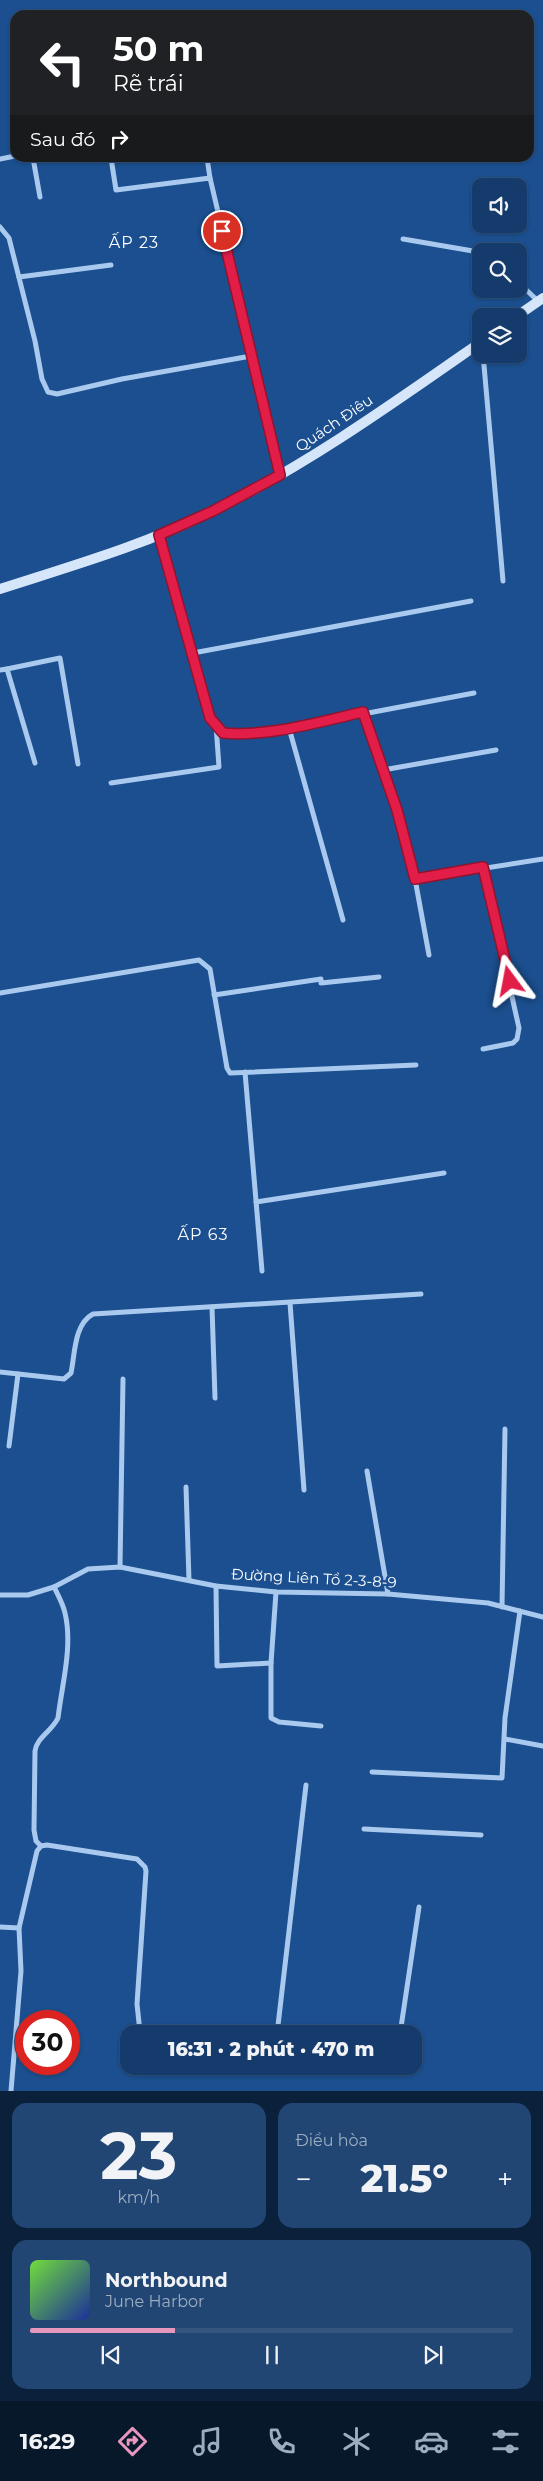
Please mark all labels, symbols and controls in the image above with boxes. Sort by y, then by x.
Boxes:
text: 50 m [113,27,204,70]
icon: left [30,30,95,95]
text: Rẽ trái [113,70,184,97]
icon: right [105,125,133,153]
text: Sau đó [30,128,95,151]
map controls [472,178,527,363]
button: sound [472,178,527,233]
pin [201,210,243,252]
icon: arrive [208,217,236,245]
district label: ẤP 23 [109,232,159,252]
button: search [472,243,527,298]
button: layers [472,308,527,363]
street label: Quách Điêu [292,390,376,456]
position arrow [483,954,535,1006]
district label: ẤP 63 [178,1224,228,1244]
street label: Đường Liên Tổ 2-3-8-9 [231,1564,397,1592]
speed limit sign: 30 [15,2010,80,2075]
text: 16:31 · 2 phút · 470 m [168,2038,374,2061]
text: 23 [100,2116,177,2195]
text: Điều hòa [296,2131,368,2150]
text: 21.5° [360,2155,448,2202]
text: − [296,2162,312,2196]
text: + [497,2162,513,2196]
text: km/h [117,2188,160,2207]
text: Northbound [105,2269,228,2292]
text: June Harbor [105,2292,204,2311]
icon: previous [97,2341,125,2369]
icon: pause [258,2341,286,2369]
icon: next [419,2341,447,2369]
icon: directions [115,2424,150,2459]
icon: music [190,2424,225,2459]
icon: phone [264,2424,299,2459]
icon: climate [339,2424,374,2459]
icon: car [414,2424,449,2459]
icon: filters [488,2424,523,2459]
text: 16:29 [20,2428,75,2455]

